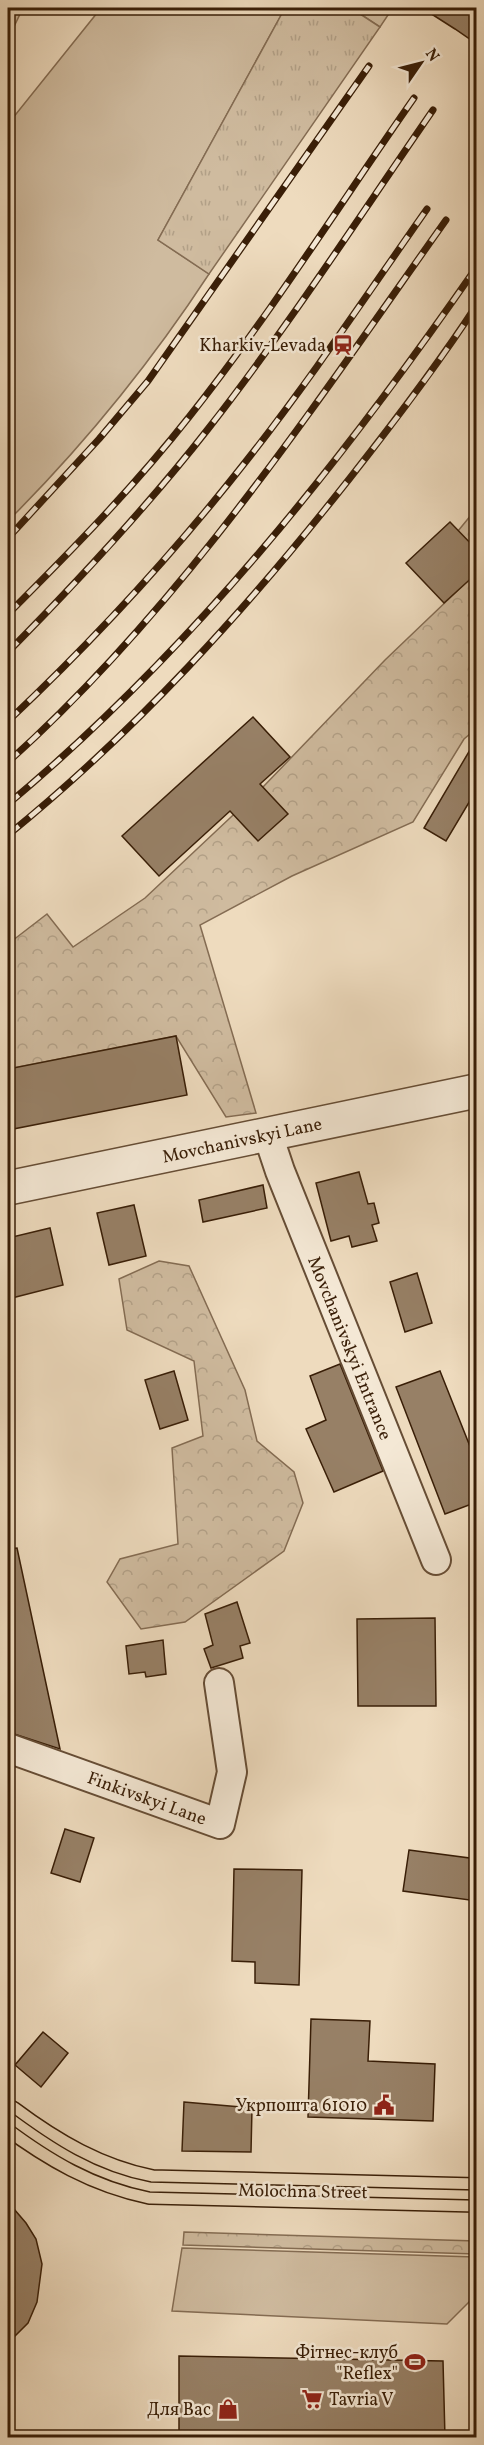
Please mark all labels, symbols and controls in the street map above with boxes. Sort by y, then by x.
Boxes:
north arrow [391,33,451,93]
text: N [419,44,444,67]
station icon: Kharkiv-Levada [331,333,355,357]
place label: Kharkiv-Levada [199,334,326,359]
street label: Movchanivskyi Lane [160,1112,324,1171]
street label: Movchanivskyi Entrance [300,1253,397,1444]
street label: Finkivskyi Lane [83,1766,210,1833]
public building icon: Укрпошта 61010 [372,2093,396,2117]
place label: Укрпошта 61010 [235,2094,367,2119]
street label: Molochna Street [238,2179,368,2206]
place label: Фітнес-клуб "Reflex" [295,2341,398,2387]
sports icon: Фітнес-клуб "Reflex" [403,2350,427,2374]
supermarket icon: Tavria V [300,2387,324,2411]
place label: Tavria V [329,2388,394,2413]
shop icon: Для Вас [216,2397,240,2421]
place label: Для Вас [147,2398,211,2423]

